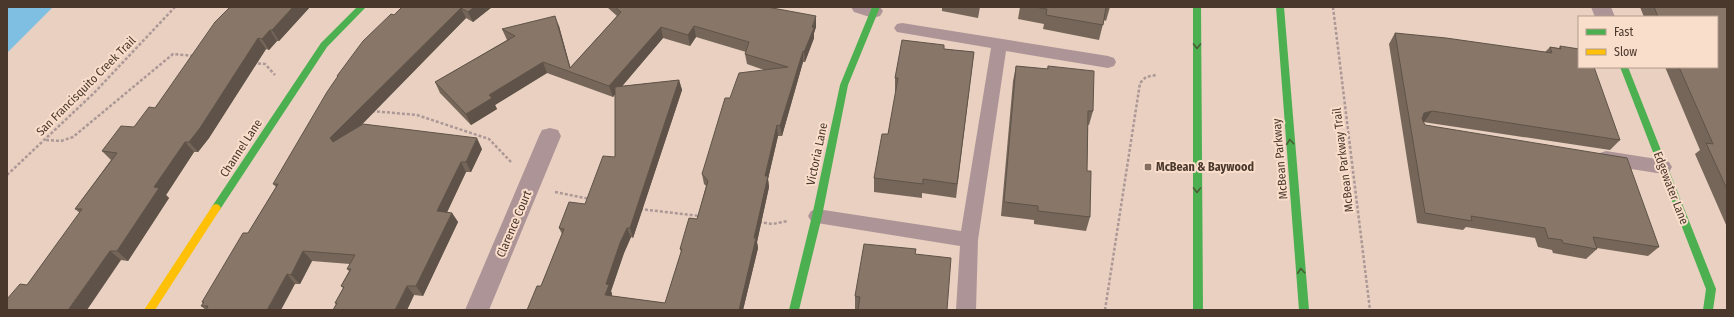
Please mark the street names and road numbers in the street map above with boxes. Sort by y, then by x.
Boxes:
street label: San Francisquito Creek Trail [33,33,139,139]
street label: McBean Parkway Trail [1330,107,1356,213]
street label: Channel Lane [217,116,265,180]
street label: McBean Parkway [1269,117,1291,200]
street label: Victoria Lane [804,121,830,187]
street label: Edgewater Lane [1651,150,1691,226]
street label: Clarence Court [494,188,534,260]

